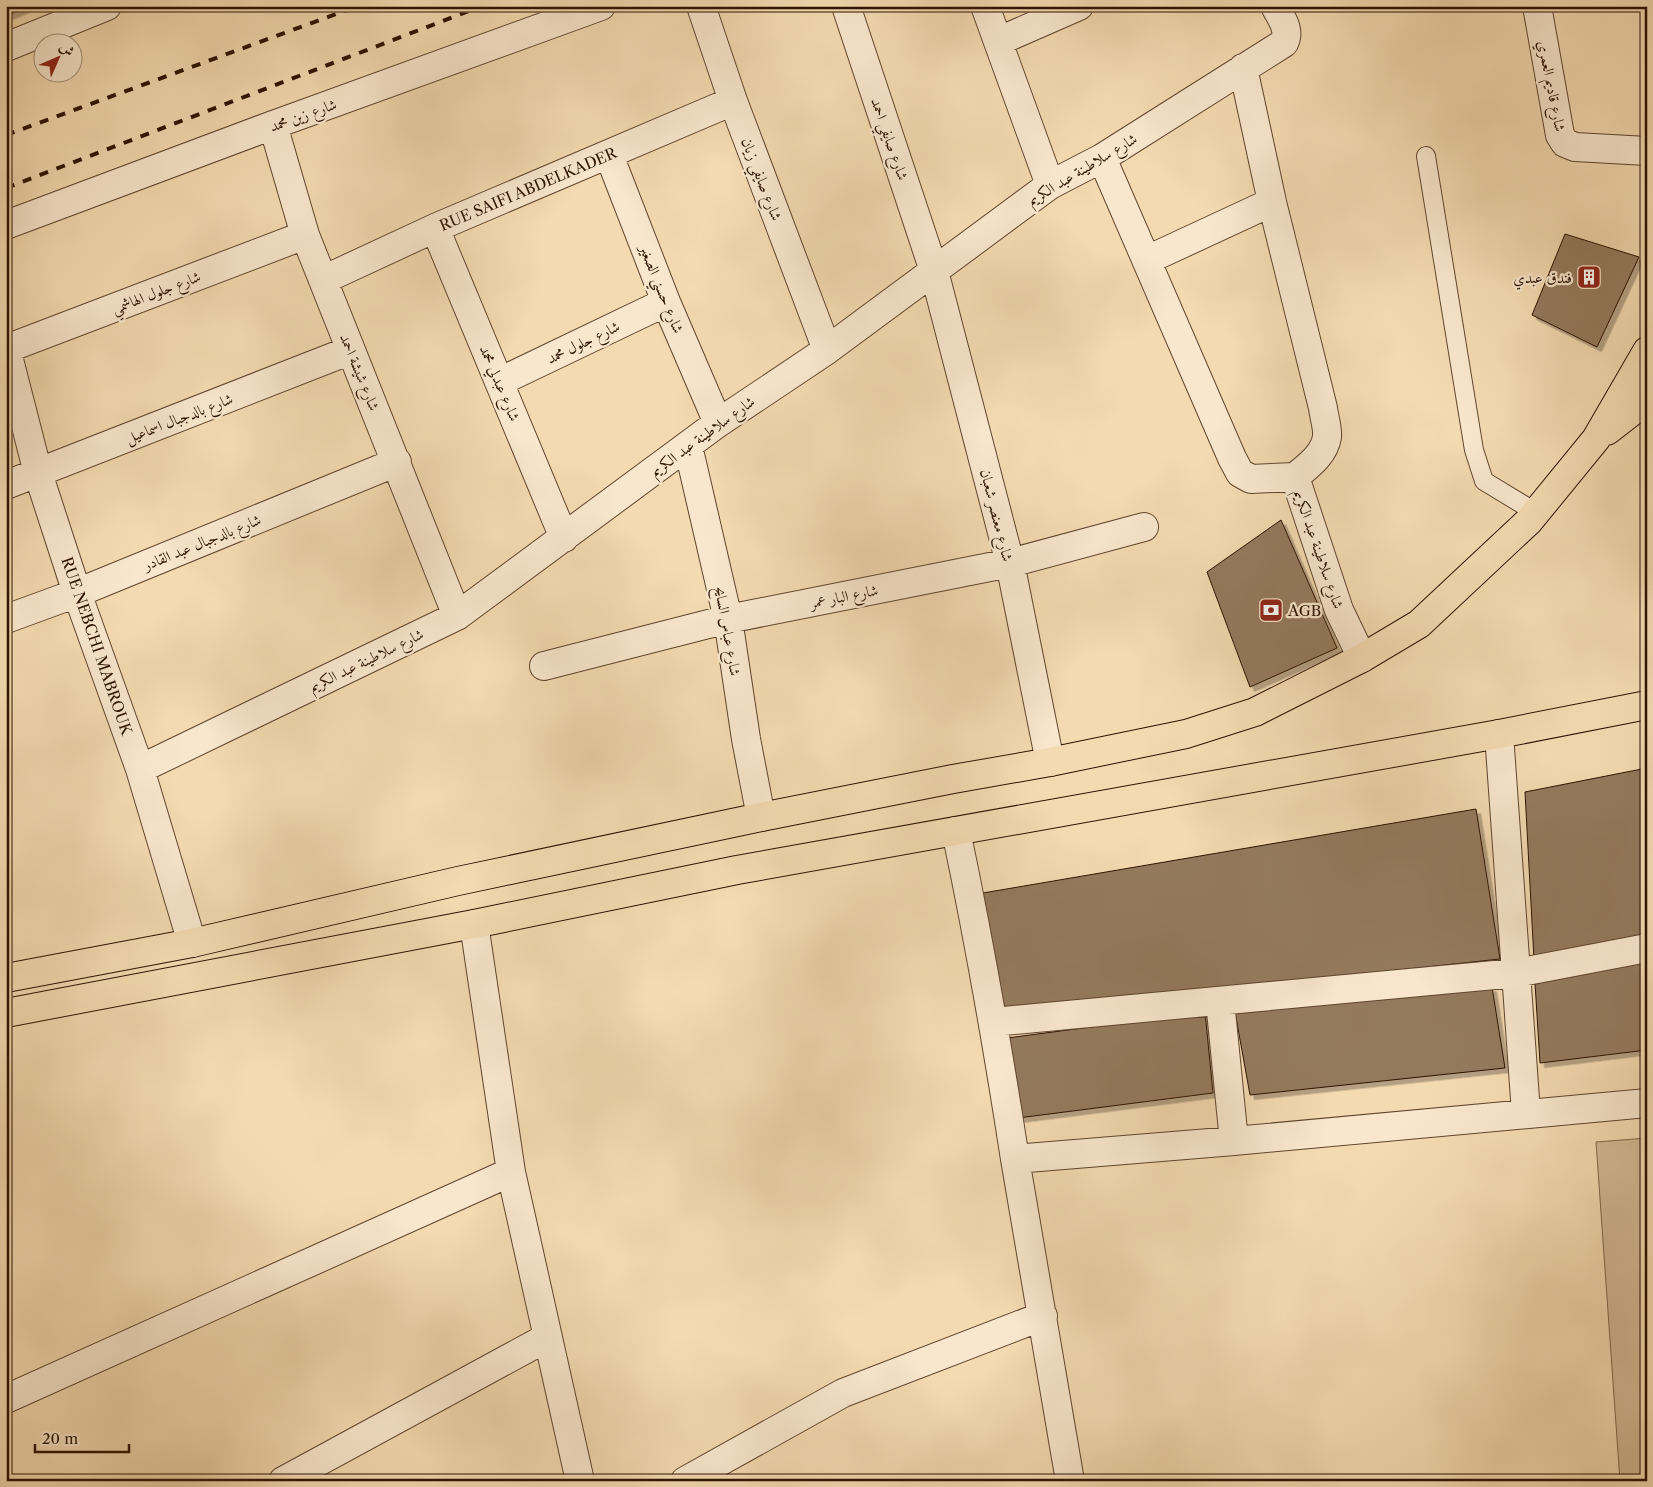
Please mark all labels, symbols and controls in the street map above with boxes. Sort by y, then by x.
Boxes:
north arrow [32,32,82,82]
text: ش [56,38,79,60]
street label: شارع قاديم العمري [1530,39,1570,134]
street label: شارع زين محمد [267,94,340,140]
street label: شارع صايفي احمد [862,95,913,184]
street label: شارع سلاطينة عبد الكريم [1024,129,1143,213]
street label: شارع صايفي زيان [733,135,786,225]
street label: RUE SAIFI ABDELKADER [437,143,620,235]
street label: شارع حسني الصغير [630,240,688,338]
building icon: فندق عبدي [1576,264,1602,290]
street label: شارع جلول الهاشمي [109,266,205,322]
place label: فندق عبدي [1513,268,1572,290]
street label: شارع جلول محمد [543,316,624,371]
street label: شارع شيشة احمد [332,331,384,415]
street label: شارع عبدلي محمد [472,342,525,425]
street label: شارع بالدجبال اسماعيل [123,389,237,451]
street label: شارع سلاطينة عبد الكريم [646,392,761,484]
street label: شارع معنصر شعبان [972,467,1018,564]
street label: شارع سلاطينة عبد الكريم [1286,487,1348,613]
street label: شارع بالدجبال عبد القادر [138,510,265,579]
street label: RUE NEBCHI MABROUK [58,554,137,739]
street label: شارع البار عمر [806,580,880,616]
street label: شارع عباس السايح [706,585,745,678]
bank icon: AGB [1258,597,1284,623]
place label: AGB [1287,601,1321,620]
street label: شارع سلاطينة عبد الكريم [306,624,428,700]
scale bar [35,1422,129,1454]
text: 20 m [42,1429,78,1448]

